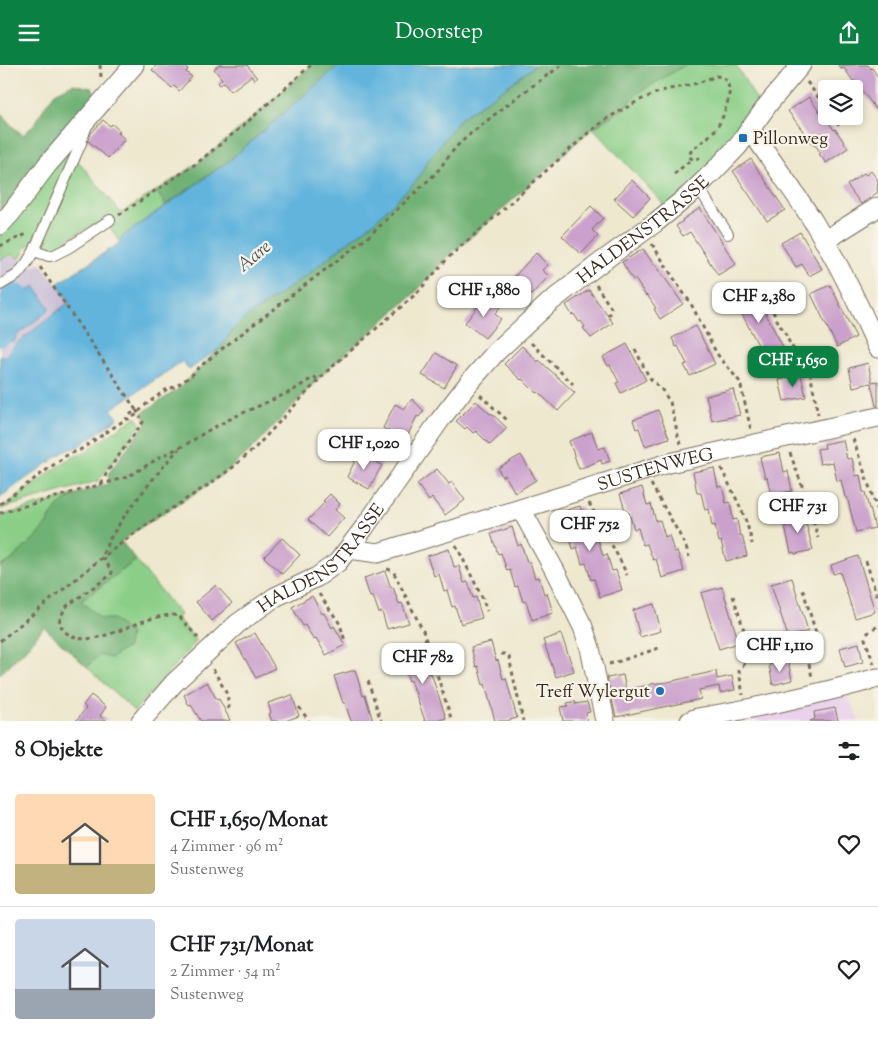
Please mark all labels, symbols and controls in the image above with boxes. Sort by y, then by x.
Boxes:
text: Doorstep [395,17,483,49]
icon: menu [15,19,43,47]
icon: share [835,19,863,47]
map controls [818,80,863,125]
button: layers [818,80,863,125]
place label: Pillonweg [753,127,828,153]
marker: Pillonweg [737,132,749,144]
street label: HALDENSTRASSE [572,171,716,291]
water label: Aare [231,234,278,279]
pin: CHF 1,880 [427,275,541,318]
text: CHF 1,880 [448,280,520,303]
pin: CHF 2,380 [702,281,816,324]
text: CHF 2,380 [723,286,795,309]
pin: CHF 1,650 [736,345,850,388]
text: CHF 1,650 [759,350,827,373]
pin: CHF 1,020 [307,429,421,471]
text: CHF 1,020 [328,433,400,456]
street label: SUSTENWEG [594,443,716,499]
pin: CHF 731 [752,491,844,534]
text: CHF 731 [769,496,827,519]
street label: HALDENSTRASSE [253,499,392,620]
pin: CHF 752 [544,509,636,552]
text: CHF 752 [561,514,619,537]
pin: CHF 1,110 [723,631,837,673]
text: CHF 1,110 [747,635,813,658]
pin: CHF 782 [377,643,469,685]
text: CHF 782 [392,647,454,670]
place label: Treff Wylergut [536,680,650,706]
marker: Treff Wylergut [654,685,666,697]
text: 8 Objekte [15,736,103,766]
icon: filters [835,737,863,765]
text: CHF 1,650/Monat [170,806,328,836]
icon: home [55,814,115,874]
icon: heart [835,830,863,858]
text: 4 Zimmer · 96 m² [170,836,283,859]
text: Sustenweg [170,859,244,882]
text: CHF 731/Monat [170,931,313,961]
icon: home [55,939,115,999]
icon: heart [835,955,863,983]
text: 2 Zimmer · 54 m² [170,961,281,984]
text: Sustenweg [170,984,244,1007]

